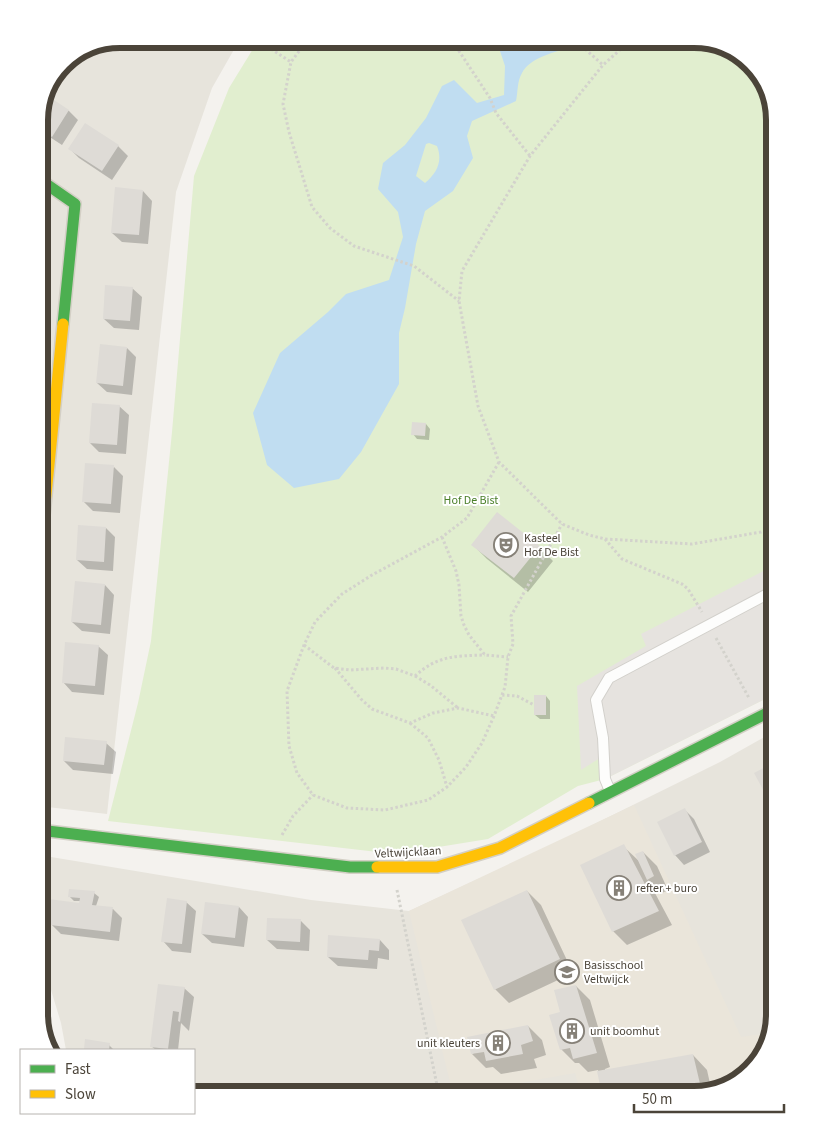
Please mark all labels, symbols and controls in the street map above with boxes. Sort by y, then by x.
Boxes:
park label: Hof De Bist [444,492,498,509]
place label: Kasteel Hof De Bist [524,530,579,561]
theatre icon: Kasteel Hof De Bist [493,532,519,558]
street label: Veltwijcklaan [374,842,442,863]
building icon: refter + buro [606,875,632,901]
place label: refter + buro [636,880,698,897]
place label: Basisschool Veltwijck [584,957,643,988]
school or university icon: Basisschool Veltwijck [554,959,580,985]
building icon: unit boomhut [559,1018,585,1044]
place label: unit boomhut [590,1023,659,1040]
building icon: unit kleuters [485,1030,511,1056]
place label: unit kleuters [417,1035,480,1052]
legend [20,1049,195,1114]
text: Fast [65,1059,91,1080]
scale bar [634,1082,784,1114]
text: Slow [65,1084,96,1105]
text: 50 m [642,1089,672,1110]

